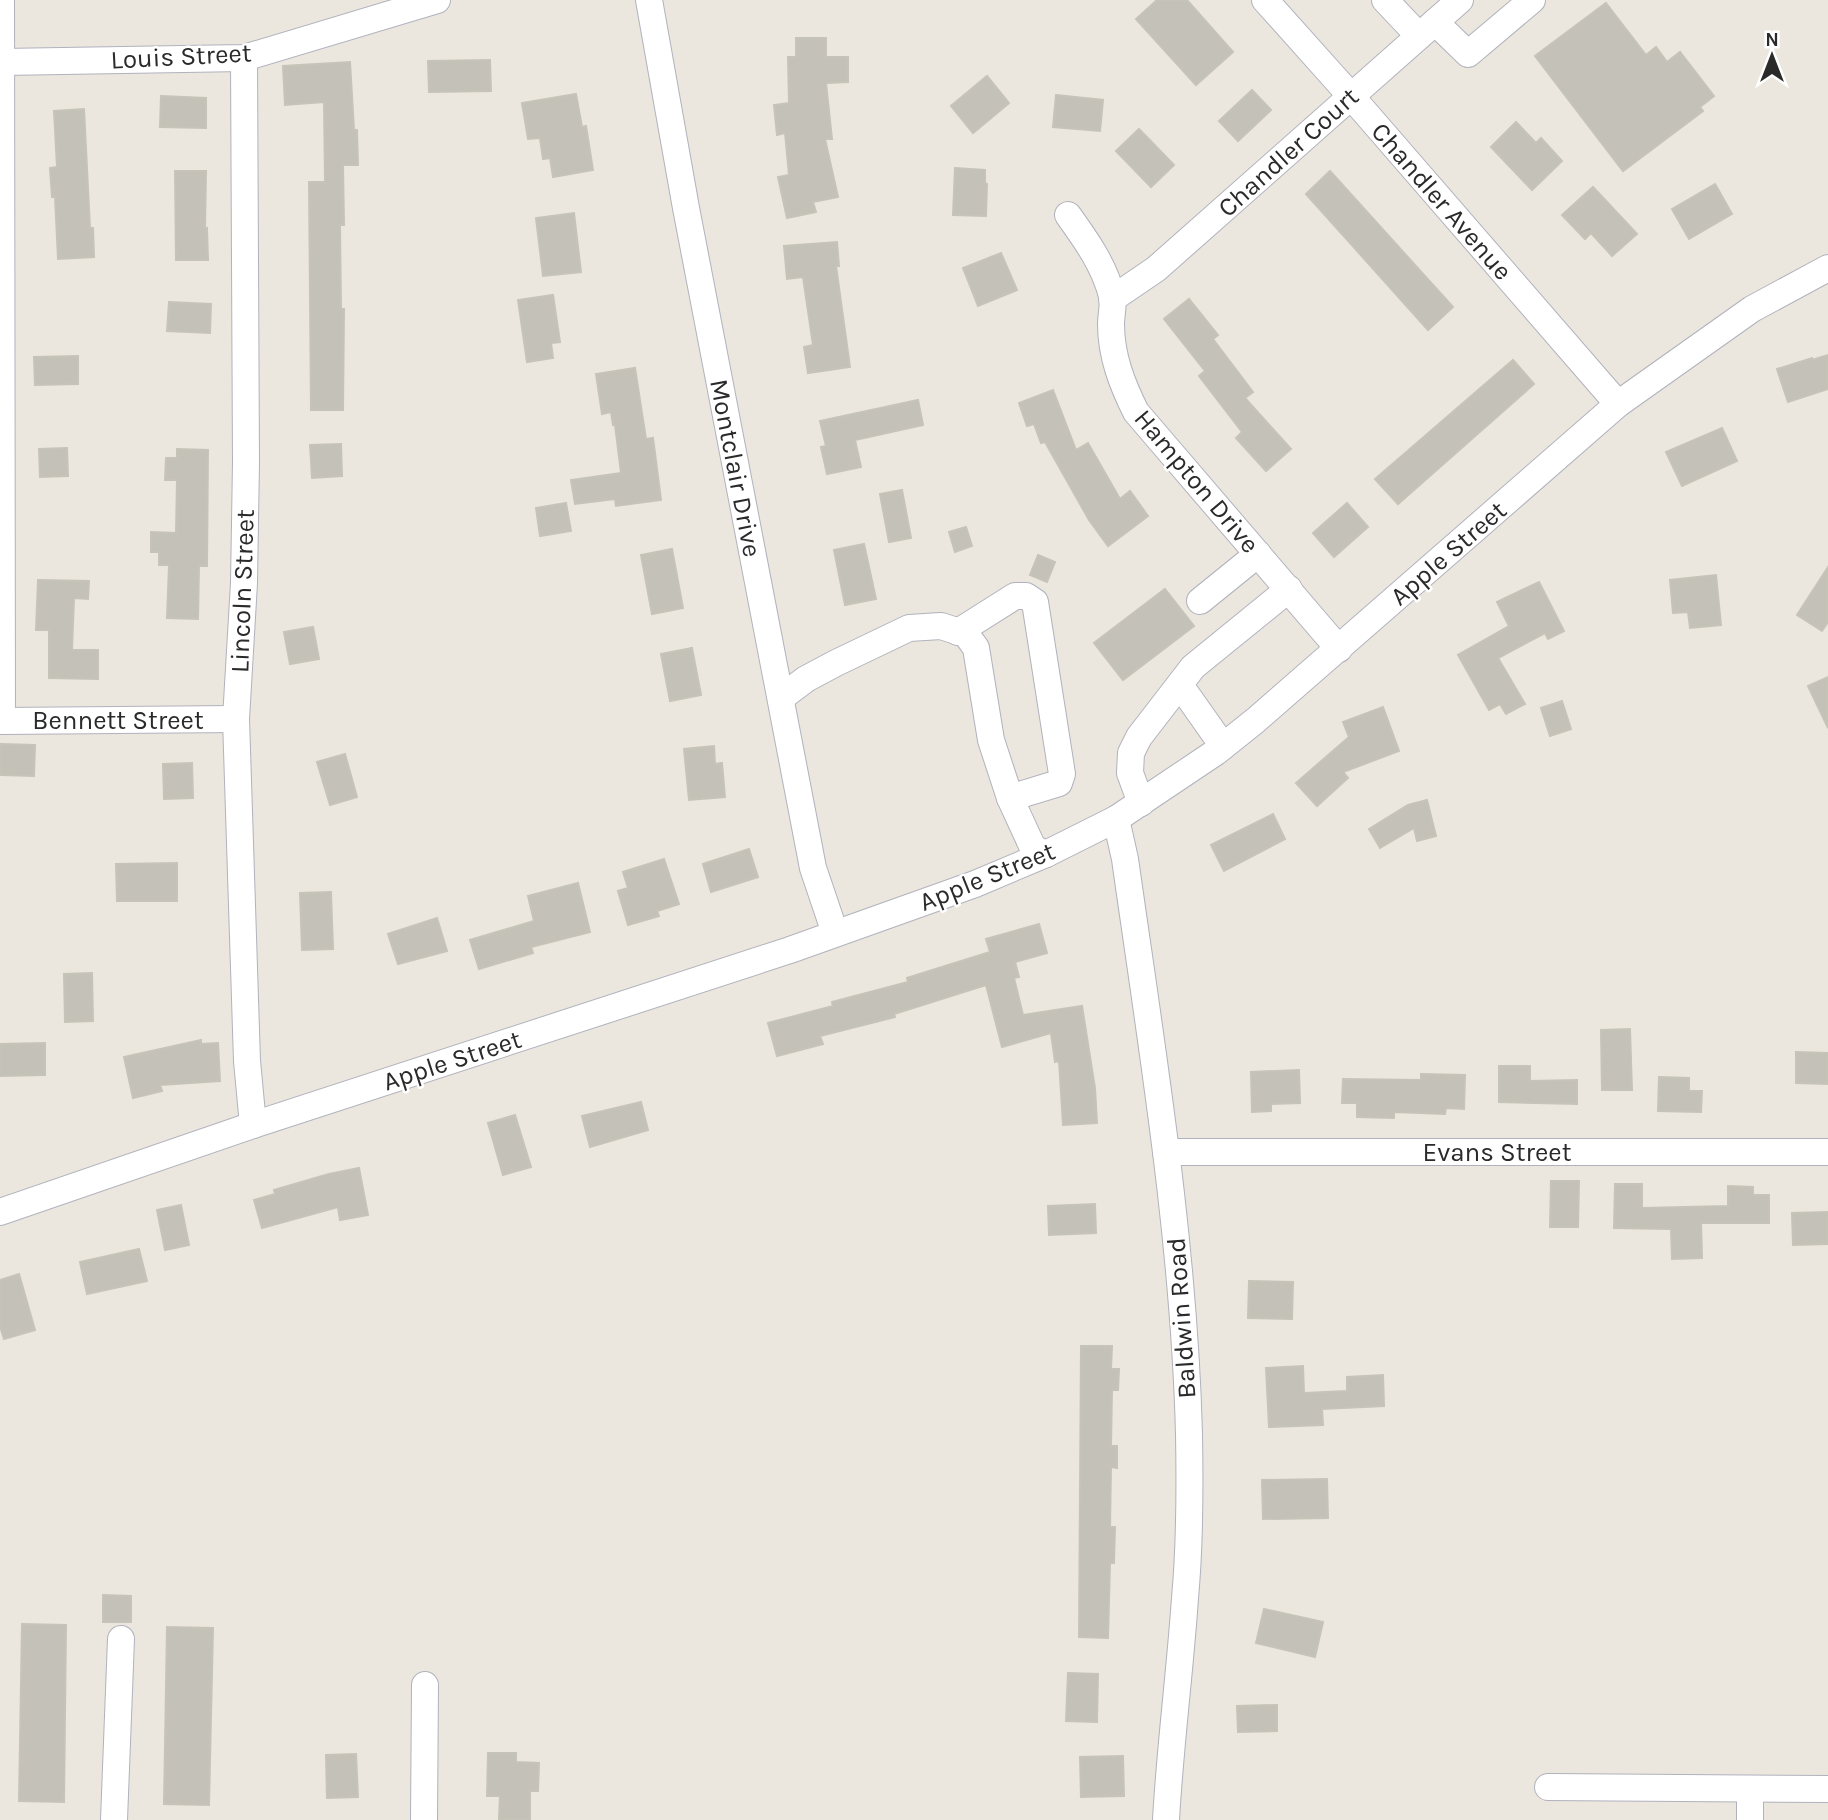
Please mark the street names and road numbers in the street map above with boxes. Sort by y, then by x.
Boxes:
street label: Louis Street [110,37,252,76]
street label: Chandler Court [1212,81,1365,224]
street label: Chandler Avenue [1365,116,1519,287]
street label: Montclair Drive [703,376,768,560]
street label: Hampton Drive [1128,403,1266,559]
street label: Apple Street [1384,494,1513,612]
street label: Lincoln Street [224,508,261,673]
street label: Bennett Street [32,705,204,736]
street label: Apple Street [915,835,1060,918]
street label: Apple Street [379,1023,525,1097]
street label: Evans Street [1423,1137,1572,1168]
street label: Baldwin Road [1160,1236,1203,1400]

